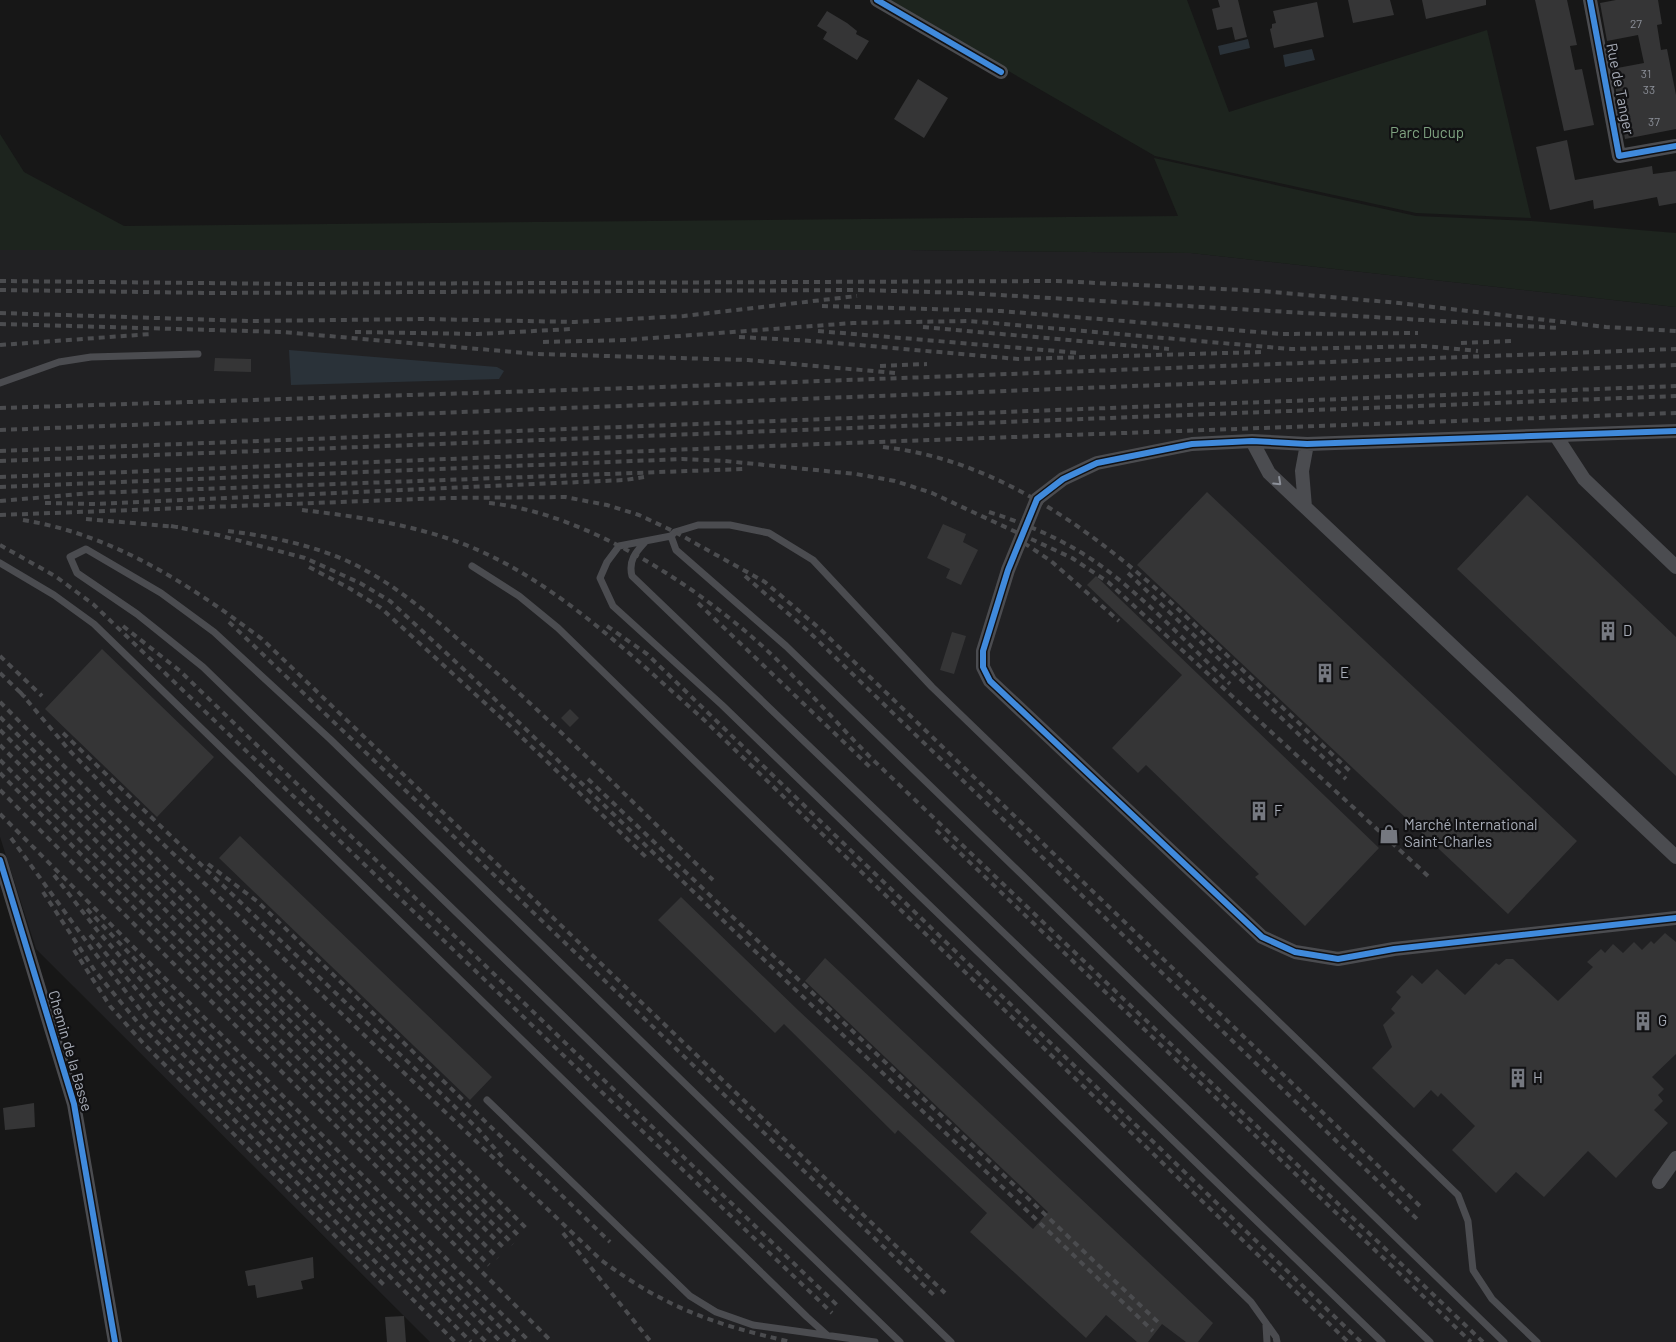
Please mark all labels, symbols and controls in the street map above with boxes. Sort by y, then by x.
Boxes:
house number: 27 [1630,16,1642,30]
street label: Rue de Tanger [1603,41,1639,137]
house number: 31 [1641,66,1651,80]
house number: 33 [1643,82,1655,96]
house number: 37 [1648,114,1660,128]
park label: Parc Ducup [1390,123,1464,141]
one-way arrow [1273,476,1282,485]
building icon: D [1597,620,1619,642]
place label: D [1623,621,1632,639]
building icon: E [1314,662,1336,684]
place label: E [1340,663,1349,681]
building icon: F [1248,800,1270,822]
place label: F [1274,801,1283,819]
place label: Marché International Saint-Charles [1404,815,1538,850]
shop icon: Marché International Saint-Charles [1378,823,1400,845]
street label: Chemin de la Basse [45,988,97,1113]
building icon: G [1632,1010,1654,1032]
place label: G [1658,1011,1667,1029]
building icon: H [1507,1067,1529,1089]
place label: H [1533,1068,1543,1086]

